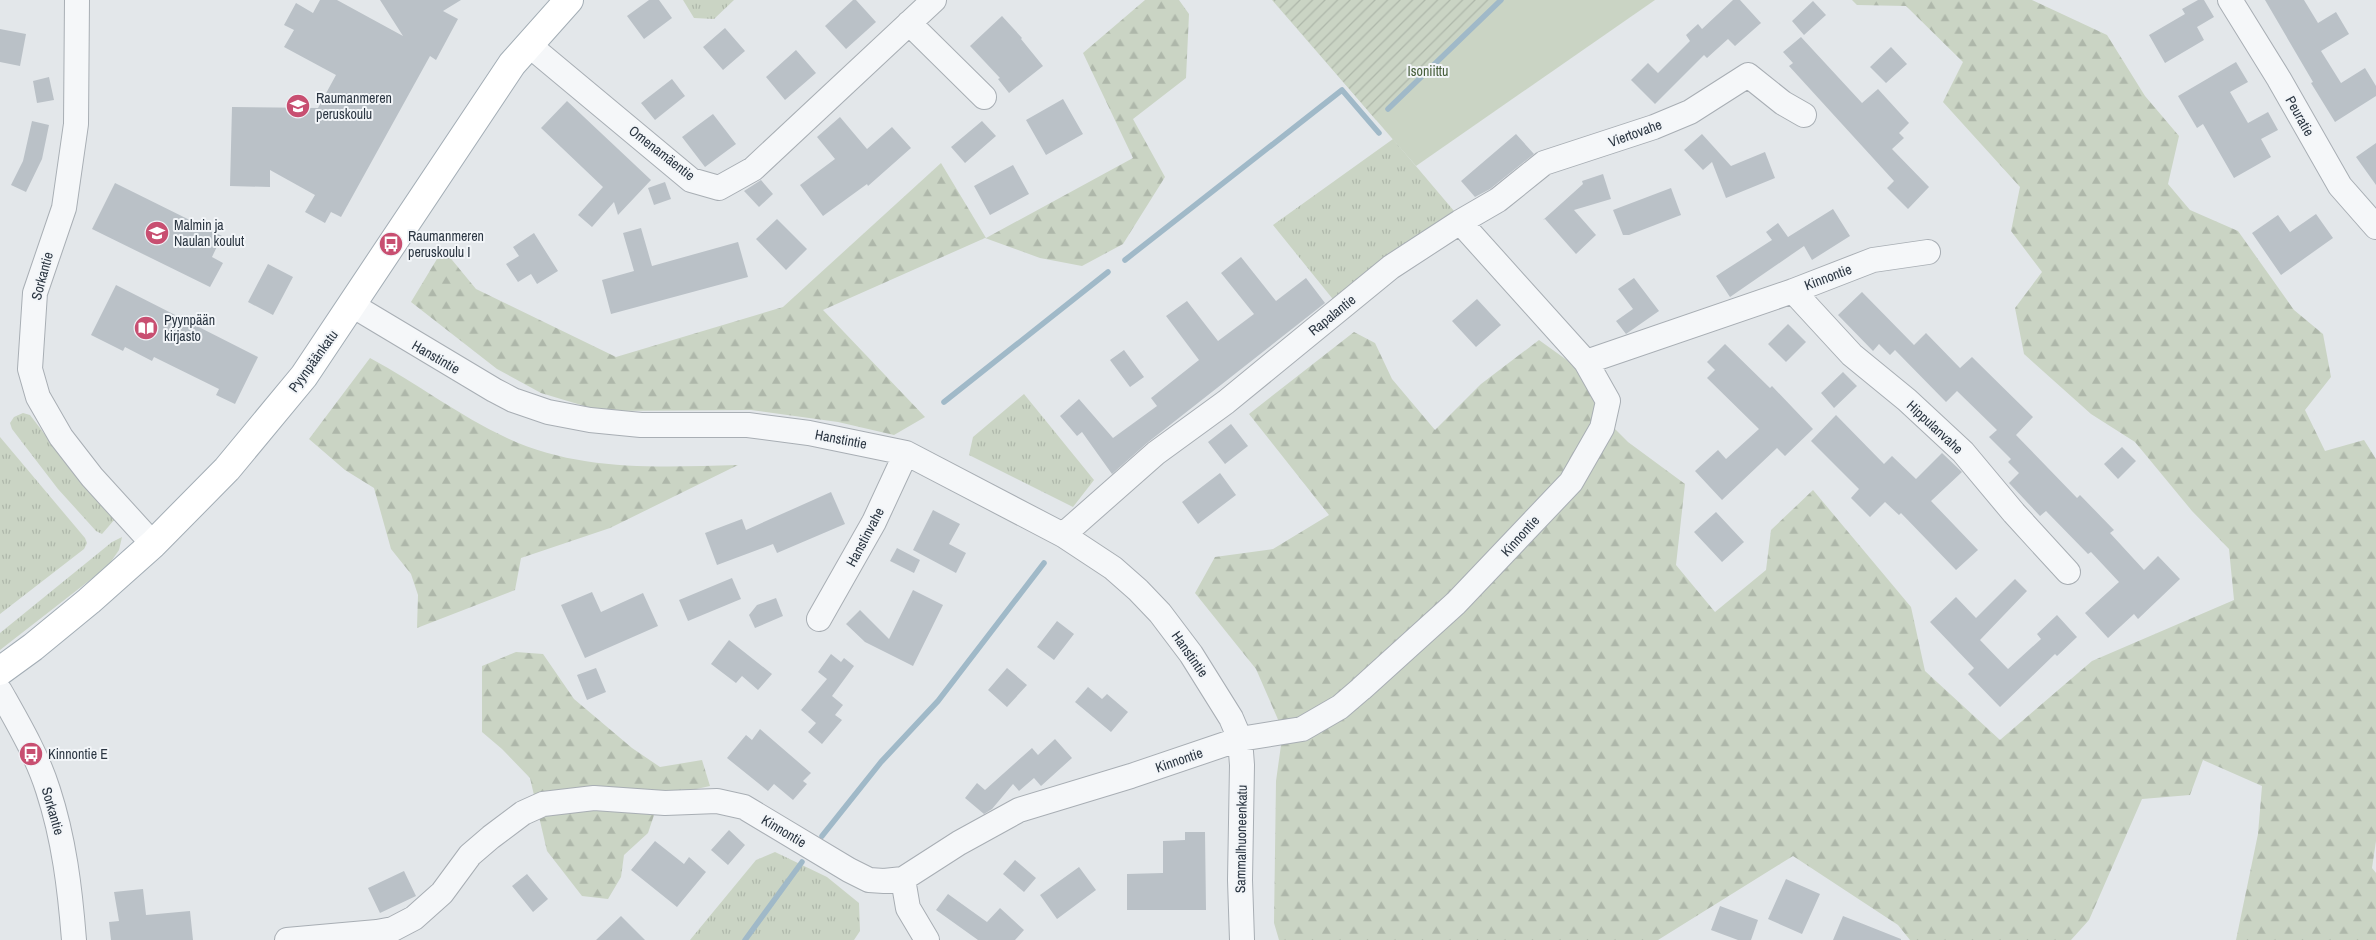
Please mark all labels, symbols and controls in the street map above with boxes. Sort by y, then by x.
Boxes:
park label: Isoniittu [1408,62,1448,80]
place label: Raumanmeren peruskoulu [316,89,392,123]
school or university icon: Raumanmeren peruskoulu [285,93,311,119]
street label: Peuratie [2282,93,2318,139]
street label: Viertovahe [1606,115,1664,151]
street label: Omenamäentie [625,122,699,184]
place label: Malmin ja Naulan koulut [174,216,244,250]
school or university icon: Malmin ja Naulan koulut [144,220,170,246]
place label: Raumanmeren peruskoulu I [408,227,484,261]
bus stop icon: Raumanmeren peruskoulu I [378,231,404,257]
street label: Sorkantie [27,250,57,302]
street label: Kinnontie [1802,260,1854,294]
street label: Rapalantie [1305,291,1359,339]
place label: Pyynpään kirjasto [164,311,215,345]
library icon: Pyynpään kirjasto [133,315,159,341]
street label: Pyynpäänkatu [284,326,342,396]
street label: Hanstintie [409,336,463,378]
street label: Hippulanvahe [1903,396,1967,458]
street label: Hanstintie [814,425,868,453]
street label: Hanstinvahe [842,504,888,570]
street label: Kinnontie [1497,512,1543,560]
street label: Hanstintie [1168,627,1212,681]
bus stop icon: Kinnontie E [18,741,44,767]
street label: Kinnontie [1153,743,1205,777]
place label: Kinnontie E [48,745,108,763]
street label: Sorkantie [38,785,68,837]
street label: Sammalhuoneenkatu [1231,785,1251,893]
street label: Kinnontie [758,811,810,851]

